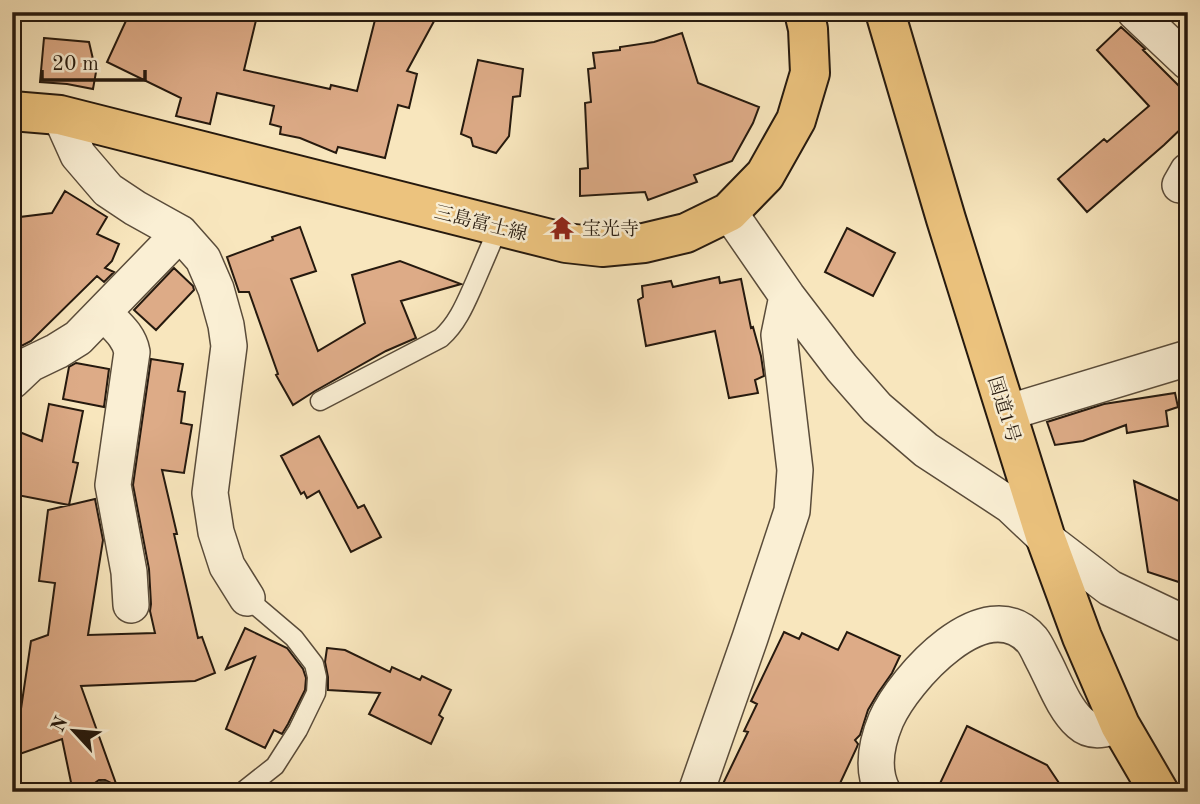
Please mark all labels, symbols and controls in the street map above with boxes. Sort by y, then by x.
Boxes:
scale bar [42,38,145,82]
text: 20 m [52,54,99,75]
street label: 三島富士線 [432,202,529,245]
temple icon: 宝光寺 [548,214,576,242]
place label: 宝光寺 [582,219,639,240]
street label: 国道1号 [984,374,1024,445]
north arrow [38,696,108,766]
text: N [49,714,73,735]

